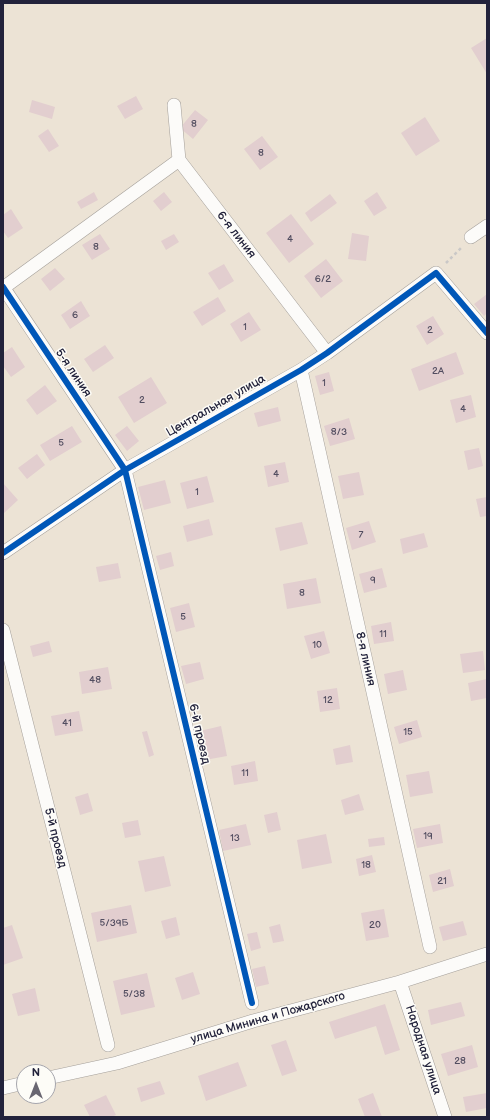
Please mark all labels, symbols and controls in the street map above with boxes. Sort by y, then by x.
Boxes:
house number: 8 [191,118,197,130]
house number: 8 [258,147,264,159]
street label: 6-я линия [213,209,259,261]
house number: 4 [287,233,293,245]
house number: 8 [93,241,99,253]
house number: 6/2 [315,273,331,285]
house number: 6 [72,309,78,321]
house number: 1 [243,321,247,333]
house number: 2 [427,324,433,336]
street label: 5-я линия [52,346,94,400]
house number: 2А [432,365,444,377]
street label: Центральная улица [164,372,268,440]
house number: 1 [322,377,326,389]
house number: 2 [139,394,145,406]
house number: 4 [460,403,466,415]
house number: 8/3 [331,426,347,438]
house number: 5 [58,437,64,449]
house number: 4 [273,468,279,480]
house number: 1 [195,486,199,498]
house number: 7 [359,529,363,541]
house number: 9 [370,574,376,586]
house number: 8 [299,587,305,599]
house number: 5 [180,611,186,623]
house number: 11 [379,628,387,640]
street label: 8-я линия [352,631,378,687]
house number: 10 [312,639,322,651]
house number: 48 [89,674,101,686]
house number: 12 [323,694,333,706]
street label: 6-й проезд [185,702,213,766]
house number: 41 [62,717,72,729]
house number: 15 [403,726,413,738]
house number: 11 [241,767,249,779]
street label: 5-й проезд [41,807,69,869]
house number: 19 [423,830,433,842]
house number: 13 [230,832,240,844]
house number: 18 [361,859,371,871]
house number: 21 [437,875,447,887]
house number: 5/39Б [99,917,129,929]
house number: 20 [369,919,381,931]
house number: 5/38 [123,988,145,1000]
street label: улица Минина и Пожарского [189,989,347,1047]
street label: Народная улица [402,1004,444,1096]
house number: 28 [454,1055,466,1067]
north arrow [16,1064,56,1104]
text: N [32,1066,40,1079]

